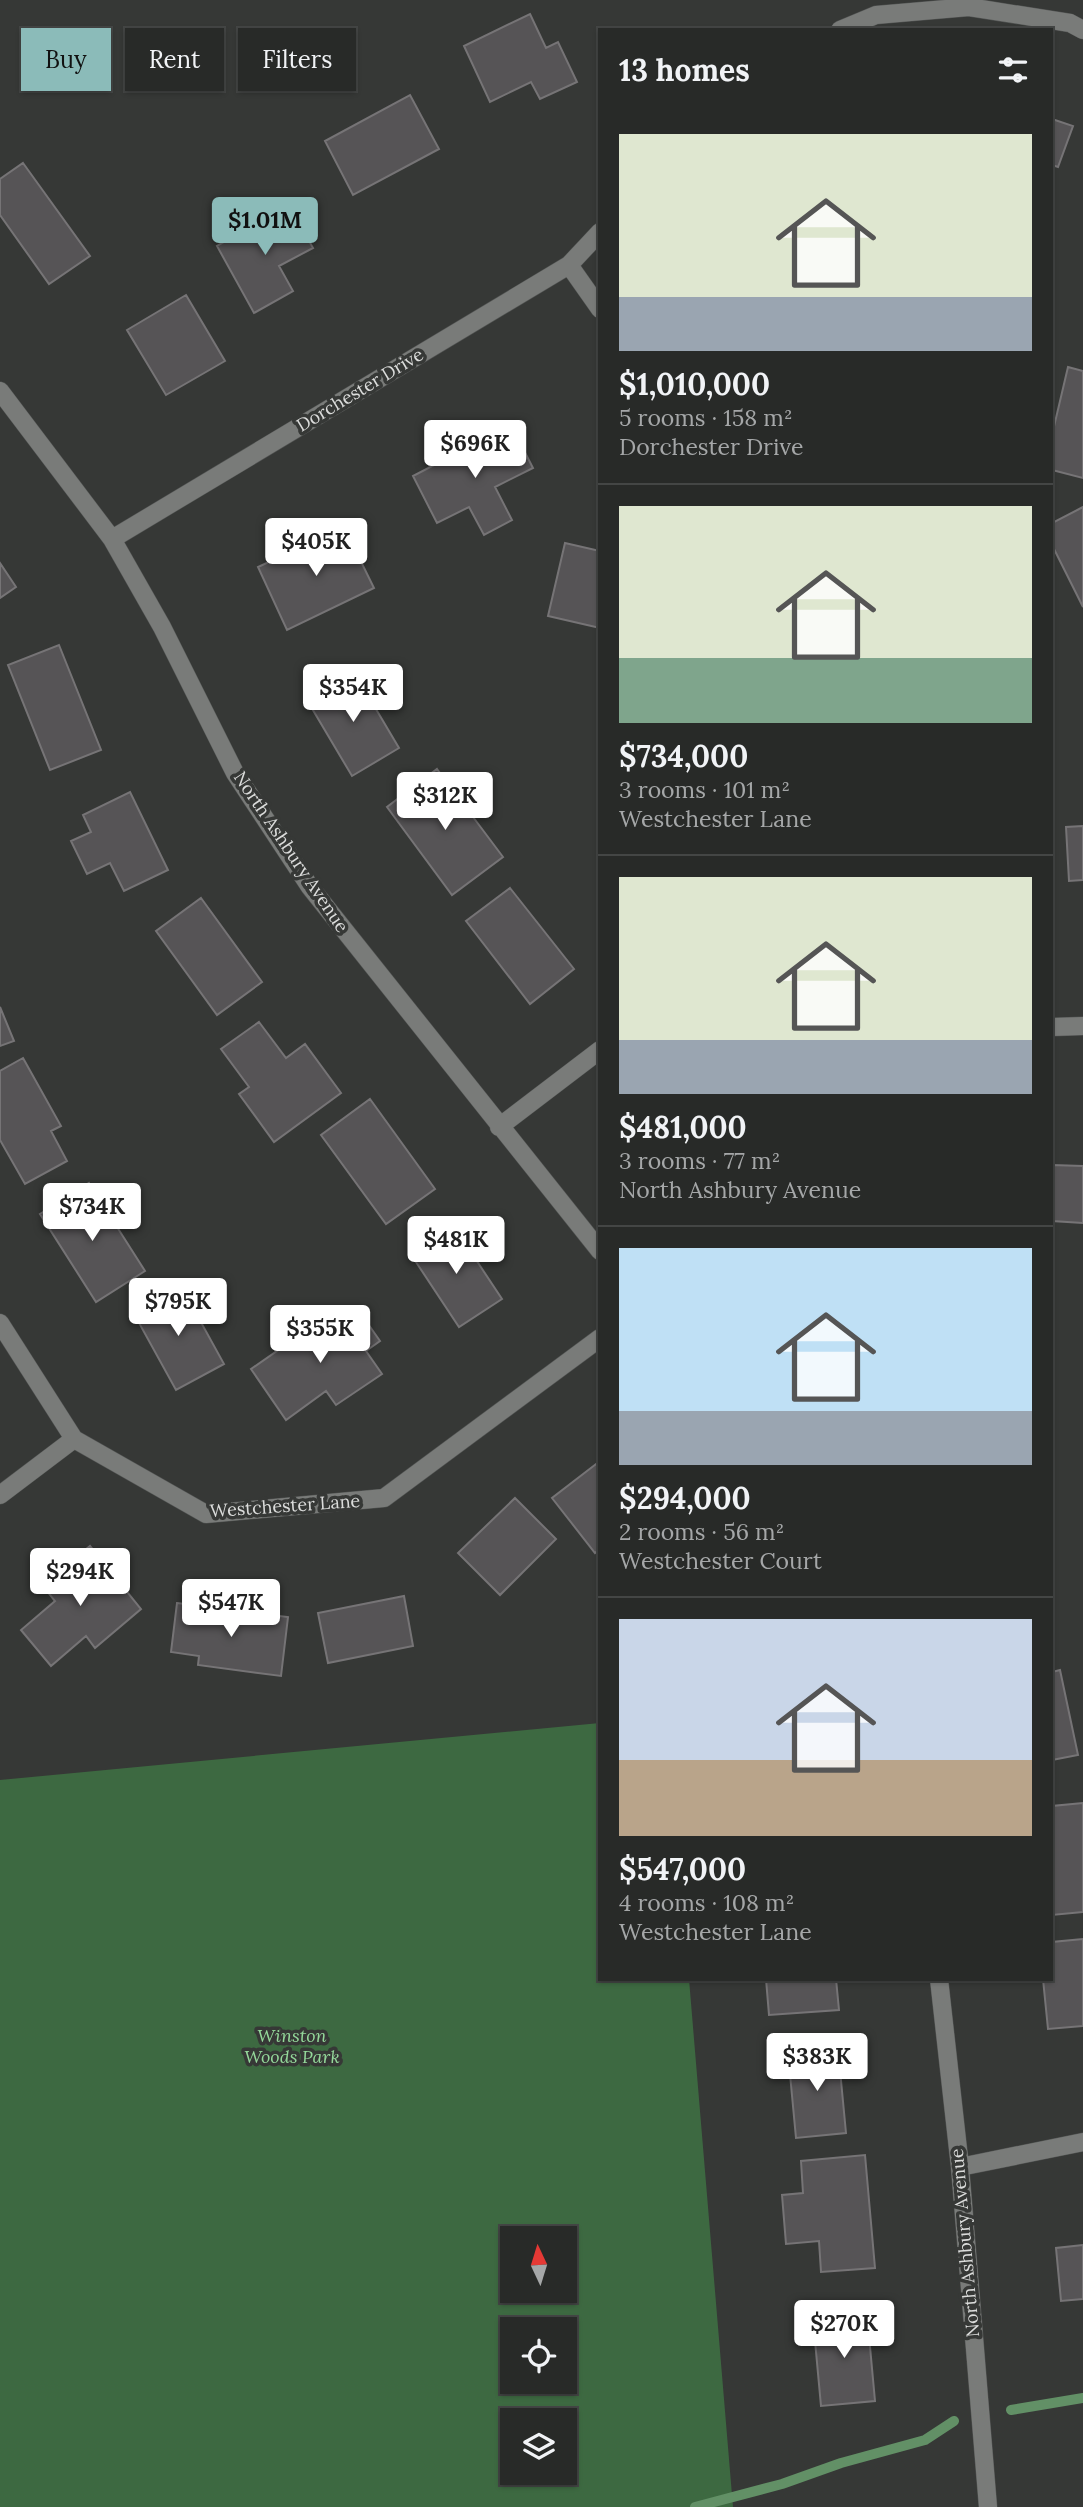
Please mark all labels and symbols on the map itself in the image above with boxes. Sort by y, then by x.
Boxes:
pin: $1.01M [208,198,322,257]
street label: Dorchester Drive [292,342,428,437]
pin: $696K [426,420,524,480]
pin: $405K [267,518,365,578]
pin: $354K [304,664,402,724]
street label: North Ashbury Avenue [229,767,354,937]
pin: $312K [396,772,494,832]
pin: $734K [43,1184,141,1243]
pin: $481K [407,1216,505,1276]
pin: $795K [129,1278,227,1338]
pin: $355K [271,1306,369,1365]
street label: Westchester Lane [209,1489,361,1522]
pin: $294K [31,1548,129,1608]
pin: $547K [182,1580,280,1639]
park label: Winston Woods Park [244,2024,340,2068]
pin: $383K [768,2034,866,2093]
street label: North Ashbury Avenue [945,2147,984,2338]
north arrow [500,2226,578,2303]
pin: $270K [795,2300,893,2360]

